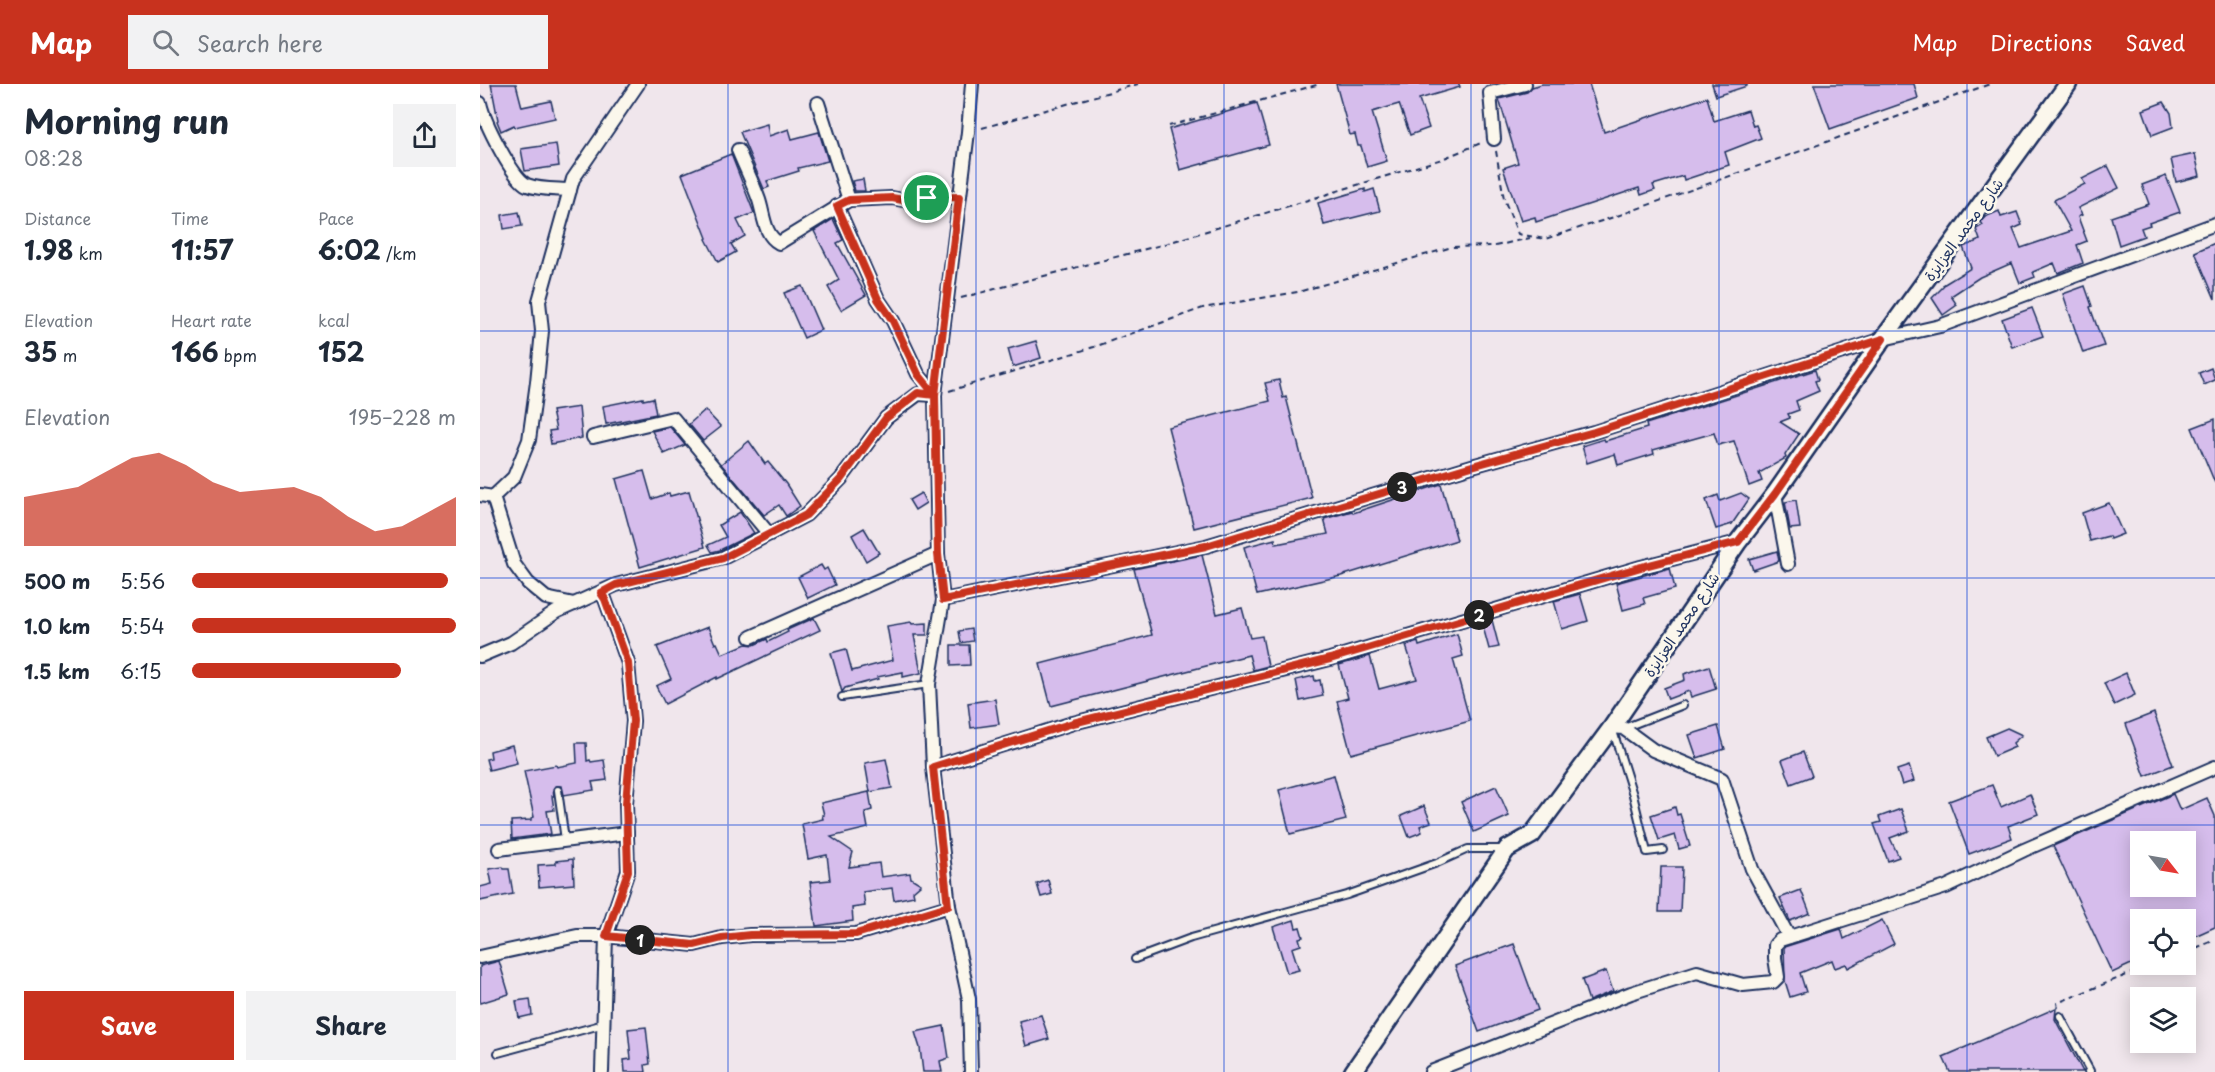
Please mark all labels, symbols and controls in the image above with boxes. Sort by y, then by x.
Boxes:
search box [128,15,548,69]
text: Map [30,21,92,64]
icon: search [149,26,182,59]
text: Search here [197,26,323,59]
text: Map [1912,26,1957,58]
text: Directions [1990,26,2092,58]
text: Saved [2125,26,2185,58]
text: Morning run [24,95,229,145]
button: share [393,104,456,167]
text: 08:28 [24,143,83,173]
pin [901,172,952,223]
street label: شارع محمد العزايزة [1918,173,2008,285]
icon: arrive [910,181,943,214]
text: Distance [24,206,91,230]
text: Time [171,206,209,230]
text: Pace [318,206,354,230]
text: 1.98 [24,230,74,269]
text: 11:57 [171,230,233,269]
text: 6:02 [318,230,381,269]
text: km [74,241,103,265]
text: /km [381,241,417,265]
text: Elevation [24,308,93,332]
text: Heart rate [171,308,252,332]
text: kcal [318,308,350,332]
text: 35 [24,332,58,371]
text: 166 [171,332,219,371]
text: 152 [318,332,364,371]
text: m [58,343,77,367]
text: bpm [219,343,257,367]
text: Elevation [24,402,110,432]
text: 195–228 m [349,402,456,432]
pin: 3 [1387,472,1417,502]
text: 3 [1397,475,1407,499]
text: 500 m [24,566,91,596]
text: 5:56 [120,566,165,596]
street label: شارع محمد العزايزة [1637,567,1724,681]
pin: 2 [1464,600,1494,630]
text: 2 [1473,603,1485,627]
text: 1.0 km [24,611,91,641]
text: 5:54 [120,611,165,641]
text: 1.5 km [24,656,90,686]
text: 6:15 [120,656,162,686]
north arrow [2130,831,2196,897]
map controls [2130,831,2196,1053]
button: locate [2130,909,2196,975]
pin: 1 [625,925,655,955]
text: 1 [636,928,644,952]
button: layers [2130,987,2196,1053]
button: Save [24,991,234,1060]
button: Share [246,991,456,1060]

